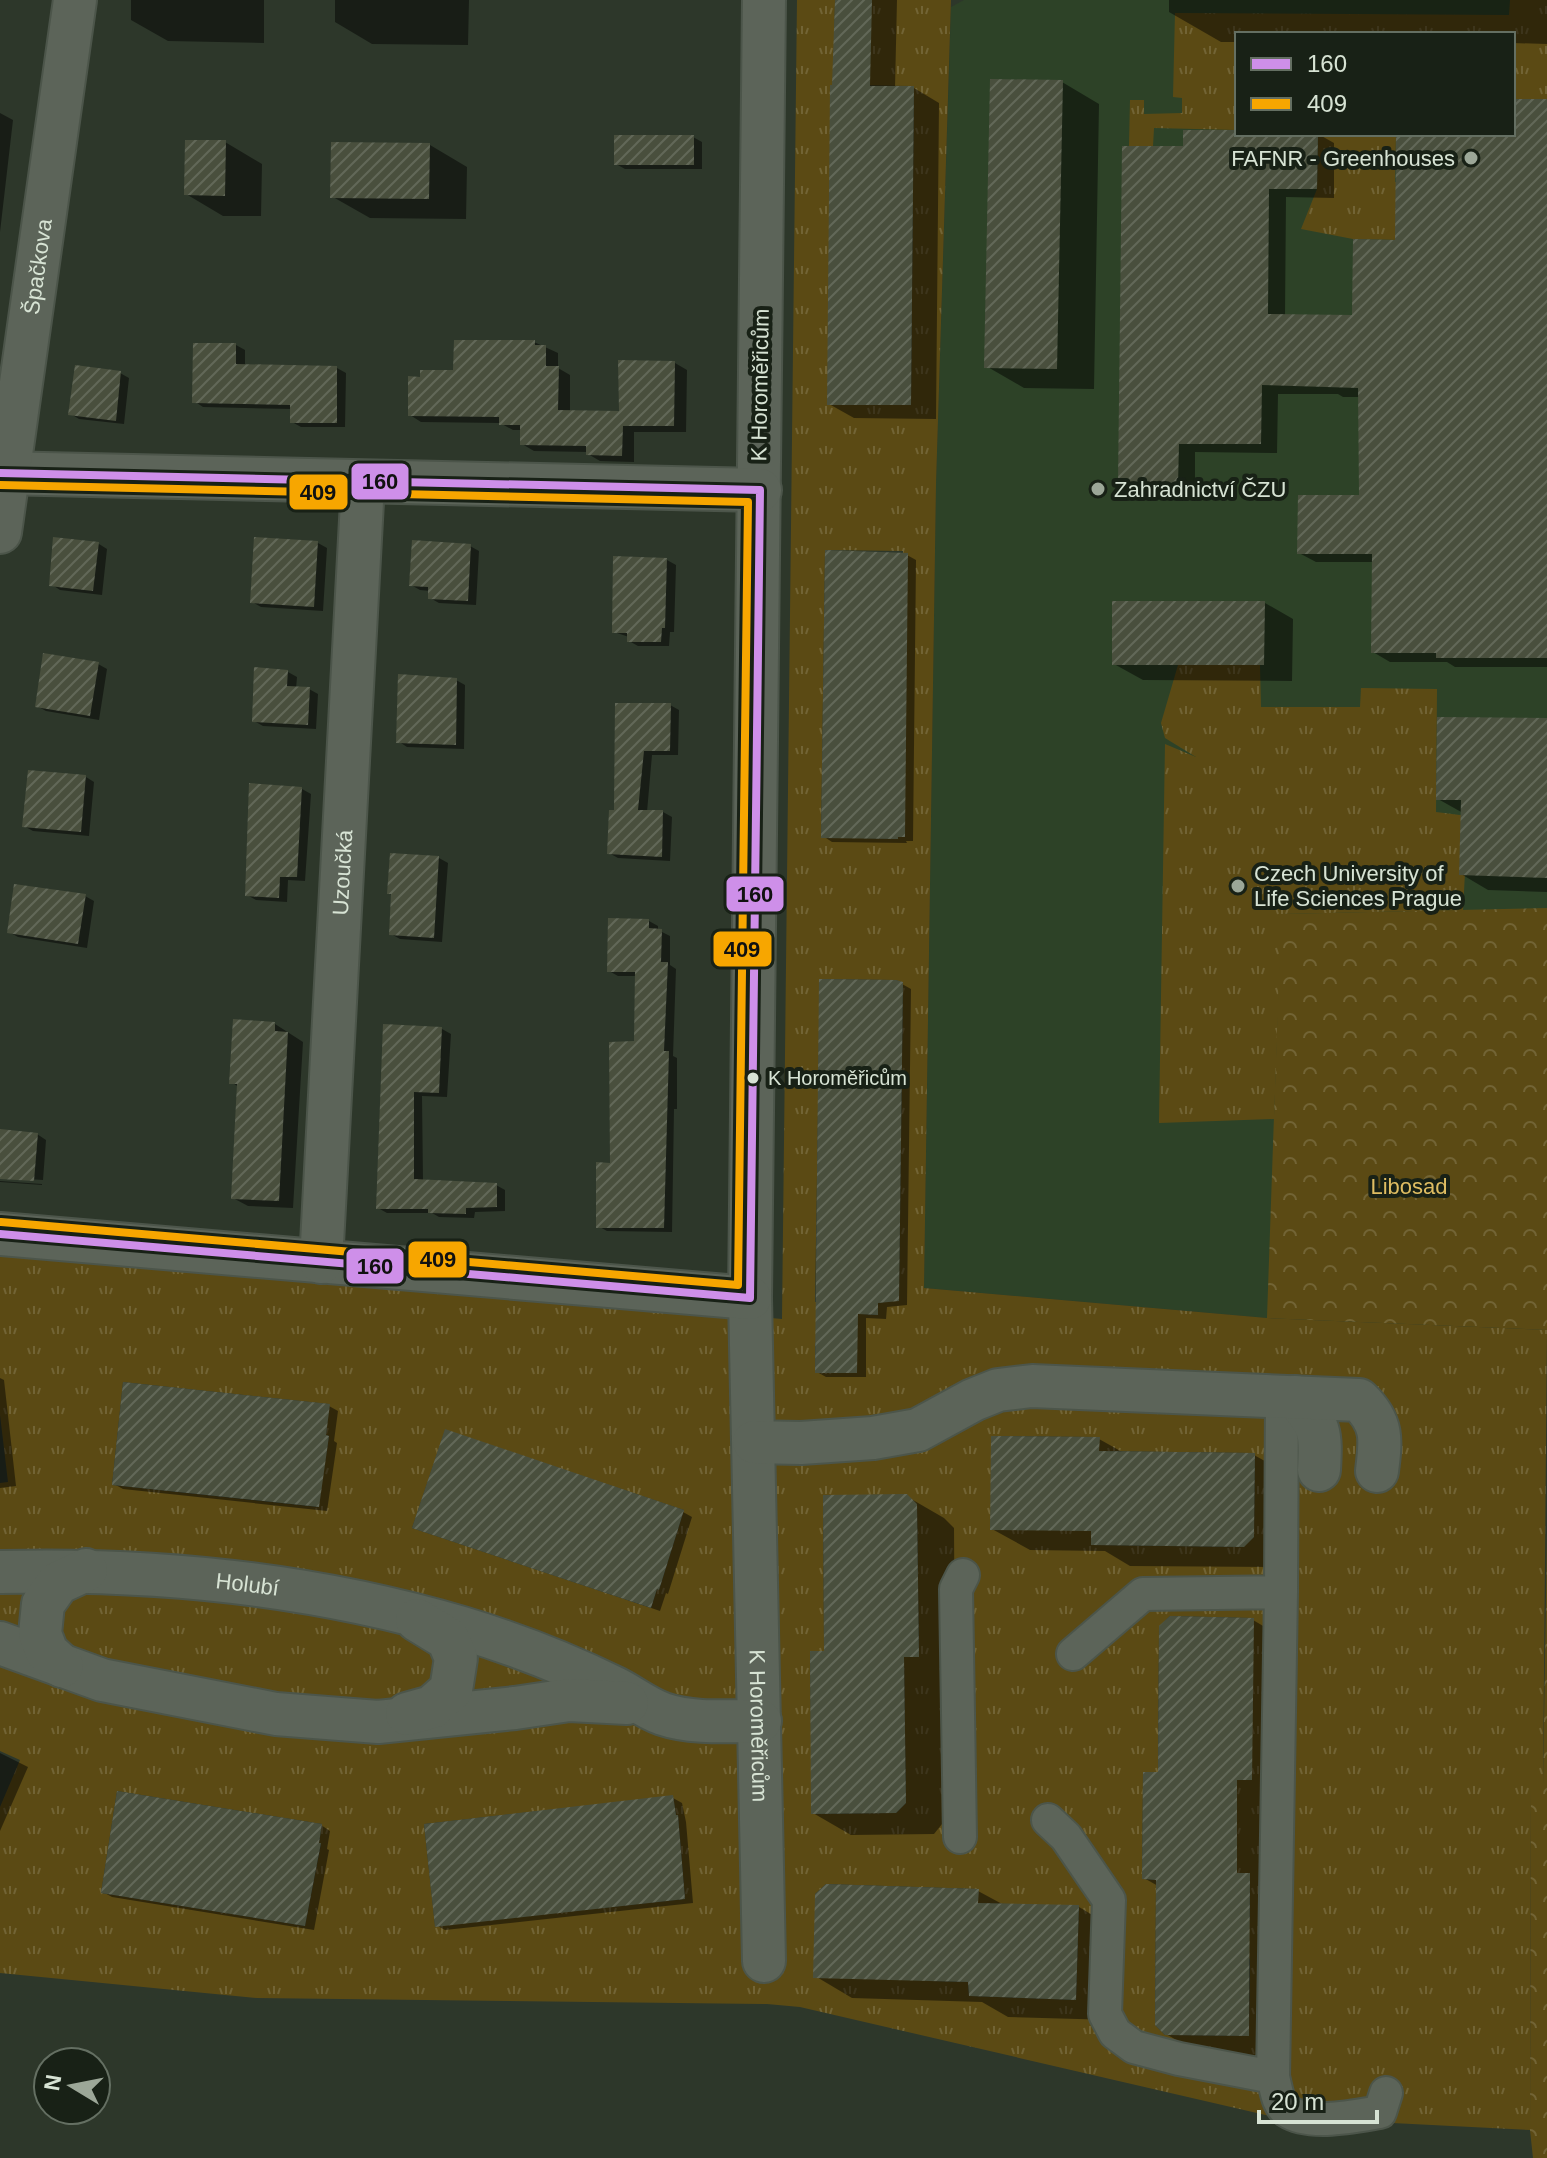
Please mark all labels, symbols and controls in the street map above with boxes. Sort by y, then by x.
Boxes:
legend [1235,32,1515,136]
text: 160 [1307,50,1347,77]
text: 409 [1307,90,1347,117]
place label: FAFNR - Greenhouses [1231,146,1455,171]
marker: FAFNR - Greenhouses [1462,149,1480,167]
street label: Špačkova [18,216,57,316]
street label: K Horoměřicům [746,308,774,462]
line badge: 160 [350,462,410,501]
text: 160 [362,469,398,494]
line badge: 409 [288,473,349,511]
place label: Zahradnictví ČZU [1114,477,1286,502]
text: 409 [300,480,336,505]
marker: Zahradnictví ČZU [1089,480,1107,498]
street label: Uzoučká [327,828,357,916]
place label: Czech University of Life Sciences Prague [1254,861,1462,911]
line badge: 160 [725,875,785,913]
marker: Czech University of Life Sciences Prague [1229,877,1247,895]
text: 160 [737,882,773,907]
line badge: 409 [712,930,773,968]
text: 409 [724,937,760,962]
place label: K Horoměřicům [768,1067,907,1089]
marker: K Horoměřicům [745,1070,761,1086]
park label: Libosad [1370,1174,1448,1199]
line badge: 409 [407,1240,468,1279]
line badge: 160 [345,1247,405,1285]
text: 409 [420,1247,456,1272]
text: 160 [357,1254,393,1279]
street label: Holubí [215,1568,281,1600]
street label: K Horoměřicům [745,1649,773,1803]
north arrow [32,2046,112,2126]
text: N [39,2073,66,2093]
scale bar [1259,2074,1377,2124]
text: 20 m [1271,2088,1324,2115]

